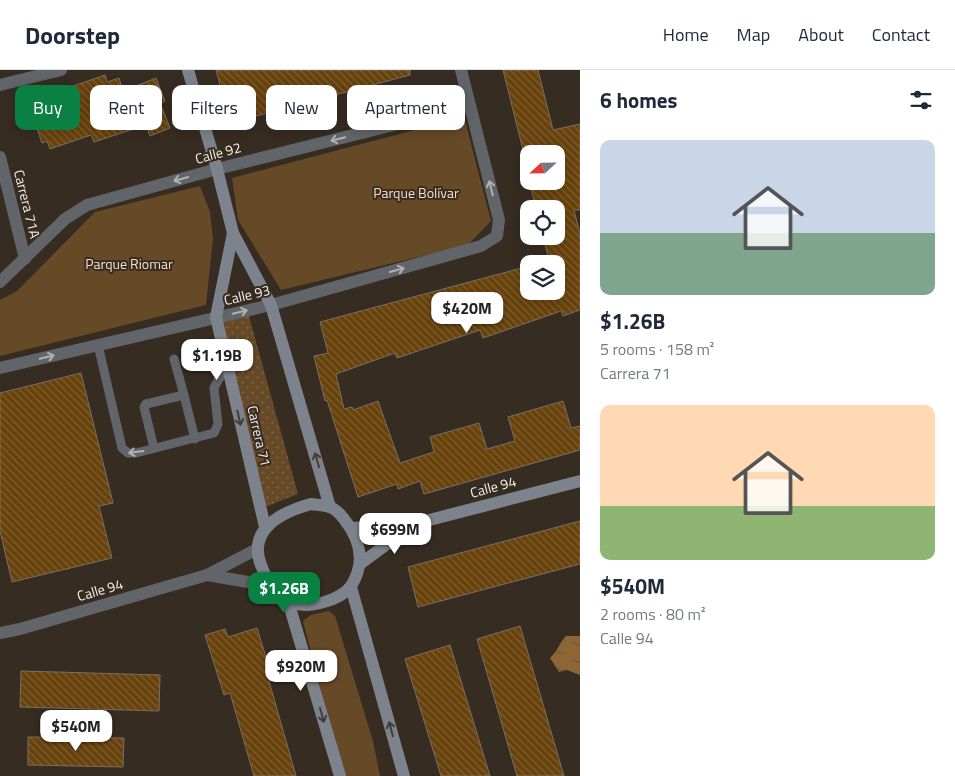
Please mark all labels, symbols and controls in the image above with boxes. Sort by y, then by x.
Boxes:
text: Doorstep [25,17,120,53]
text: Home [663,21,709,48]
text: Map [737,21,770,48]
text: About [798,21,844,48]
text: Contact [872,21,930,48]
text: 6 homes [600,84,677,116]
chip: Buy [15,85,80,130]
chip: Rent [90,85,162,130]
chip: Filters [172,85,256,130]
chip: New [266,85,337,130]
chip: Apartment [347,85,465,130]
icon: filters [907,86,935,114]
one-way arrow [331,135,347,144]
street label: Calle 92 [192,136,243,169]
north arrow [520,145,565,190]
map controls [520,145,565,300]
street label: Carrera 71A [9,167,46,241]
icon: home [723,173,813,263]
one-way arrow [173,174,189,184]
one-way arrow [486,181,495,197]
park label: Parque Bolívar [373,182,459,203]
button: locate [520,200,565,245]
park label: Parque Riomar [85,253,173,274]
button: layers [520,255,565,300]
one-way arrow [388,265,404,274]
street label: Calle 93 [222,279,272,310]
pin: $420M [432,292,502,334]
text: $420M [442,296,492,320]
text: $1.26B [600,305,665,337]
one-way arrow [231,307,247,316]
text: 5 rooms · 158 m² [600,337,714,361]
pin: $1.19B [176,338,258,381]
text: $1.19B [192,343,242,367]
one-way arrow [39,352,55,361]
text: Carrera 71 [600,361,671,385]
street label: Carrera 71 [242,403,277,468]
one-way arrow [235,409,244,425]
icon: home [723,438,813,528]
one-way arrow [129,447,145,457]
one-way arrow [311,453,321,469]
street label: Calle 94 [467,470,518,503]
pin: $699M [360,512,430,555]
text: $699M [370,517,420,541]
text: $540M [600,570,665,602]
pin: $1.26B [243,572,325,614]
street label: Calle 94 [74,573,125,606]
text: $1.26B [259,576,309,600]
text: 2 rooms · 80 m² [600,602,705,626]
text: Calle 94 [600,626,654,650]
pin: $920M [266,650,336,692]
text: $920M [276,654,326,678]
one-way arrow [317,706,327,722]
pin: $540M [41,710,111,752]
text: $540M [51,714,101,738]
one-way arrow [385,721,395,737]

